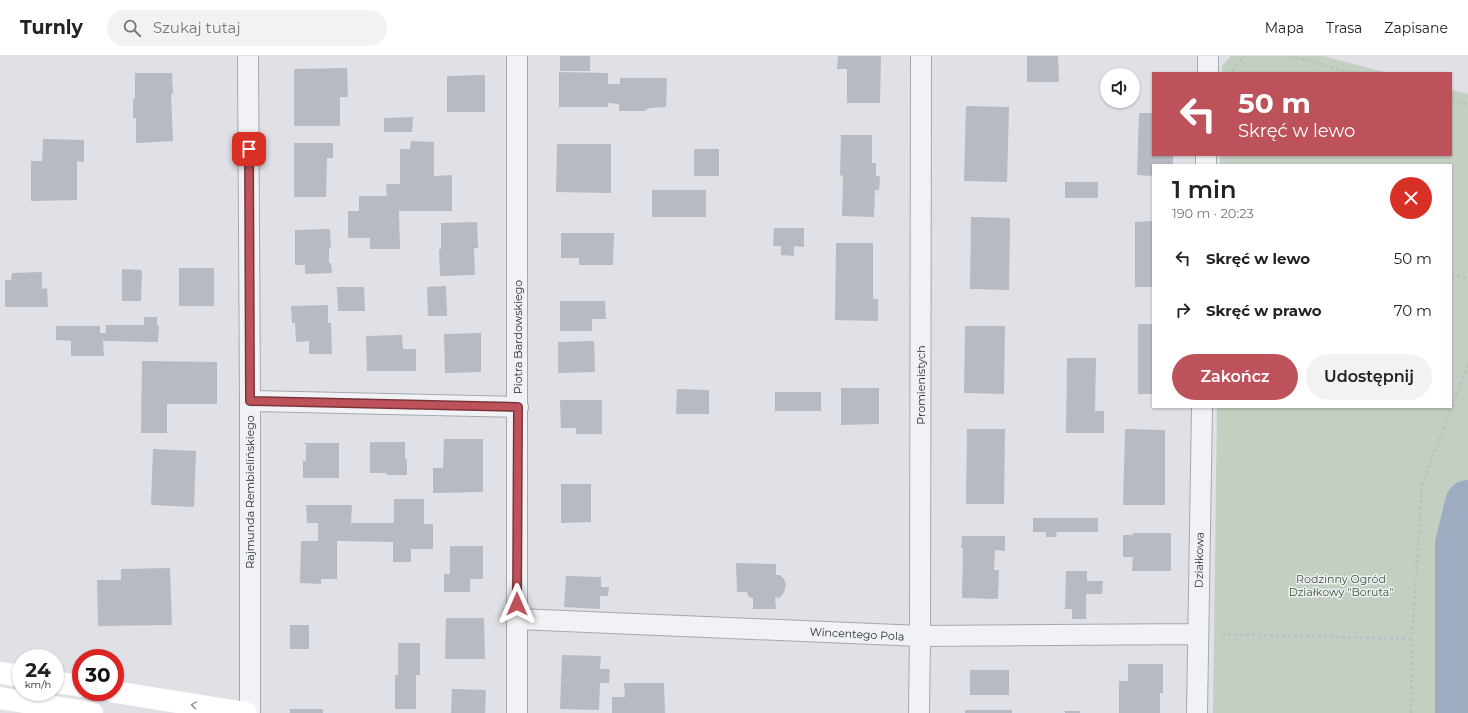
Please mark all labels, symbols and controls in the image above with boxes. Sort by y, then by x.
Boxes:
search box [107,10,387,46]
text: Turnly [20,16,83,39]
icon: search [121,17,143,39]
text: Szukaj tutaj [153,18,241,37]
text: Mapa [1265,19,1304,37]
text: Trasa [1326,19,1362,37]
text: Zapisane [1384,19,1448,37]
map controls [1100,68,1140,108]
button: sound [1100,68,1140,108]
text: 50 m [1238,86,1311,120]
icon: left [1172,88,1224,140]
text: Skręć w lewo [1238,120,1355,142]
pin [232,132,266,166]
icon: arrive [238,138,260,160]
text: 1 min [1172,175,1236,204]
button: close [1390,177,1432,219]
text: 190 m · 20:23 [1172,205,1254,221]
icon: left [1172,247,1194,269]
text: Skręć w lewo [1206,249,1310,268]
text: 50 m [1394,249,1432,268]
street label: Piotra Bardowskiego [511,280,525,394]
icon: right [1172,299,1194,321]
text: Skręć w prawo [1206,301,1322,320]
text: 70 m [1394,301,1432,320]
street label: Promienistych [914,345,928,425]
button: Zakończ [1172,354,1298,400]
button: Udostępnij [1306,354,1432,400]
street label: Rajmunda Rembielińskiego [243,415,257,569]
street label: Działkowa [1192,532,1206,588]
park label: Rodzinny Ogród Działkowy "Boruta" [1289,572,1393,599]
position arrow [496,583,538,625]
street label: Wincentego Pola [809,625,905,643]
speed limit sign: 30 [72,649,124,701]
text: 24 [25,658,51,682]
text: km/h [25,678,51,691]
one-way arrow [191,701,197,709]

